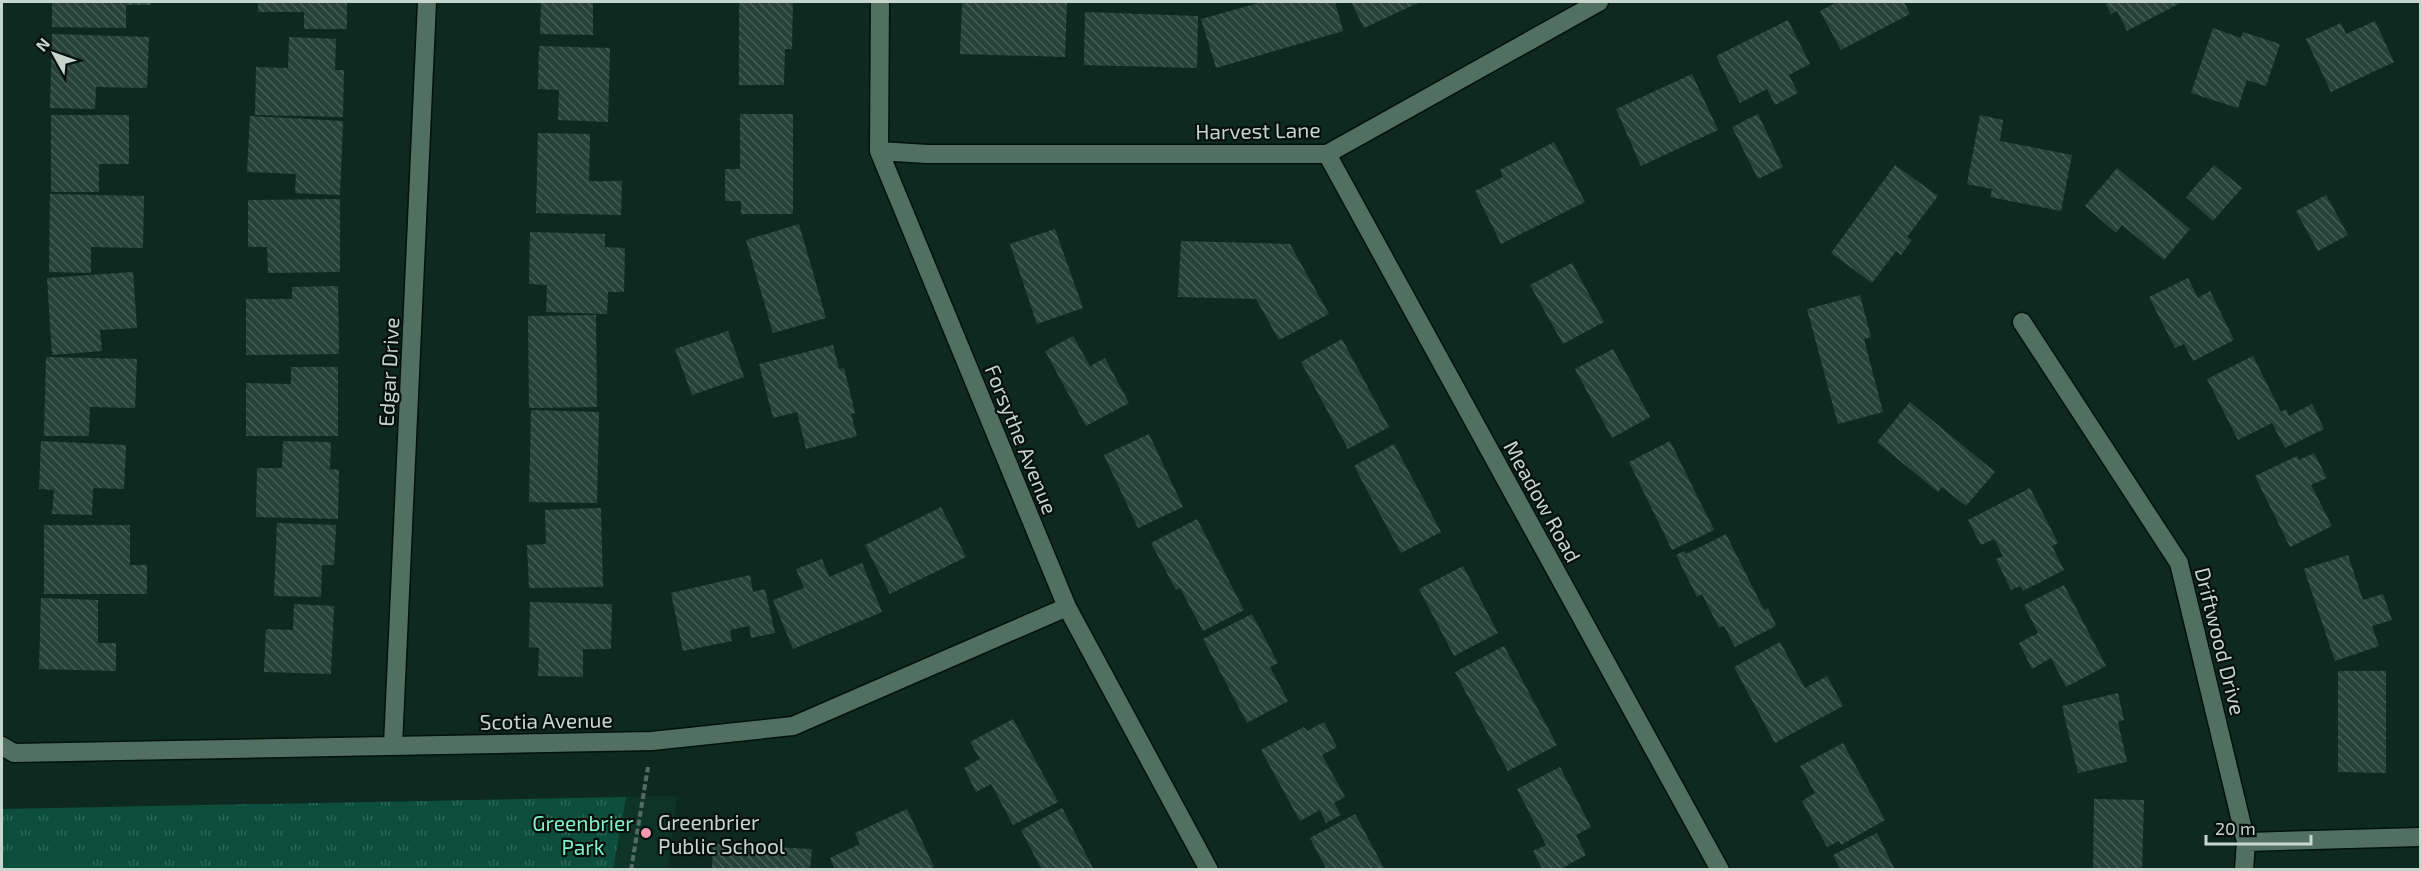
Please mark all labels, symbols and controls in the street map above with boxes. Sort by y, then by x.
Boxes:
north arrow [24,24,84,84]
text: N [31,34,53,55]
street label: Harvest Lane [1195,116,1321,144]
street label: Edgar Drive [373,317,403,427]
street label: Forsythe Avenue [981,361,1063,517]
street label: Meadow Road [1499,436,1587,566]
street label: Driftwood Drive [2191,565,2251,717]
street label: Scotia Avenue [479,706,613,734]
scale bar [2206,808,2311,846]
place label: Greenbrier Public School [658,809,786,858]
park label: Greenbrier Park [532,810,634,859]
text: 20 m [2215,817,2256,839]
marker: Greenbrier Public School [639,826,653,840]

